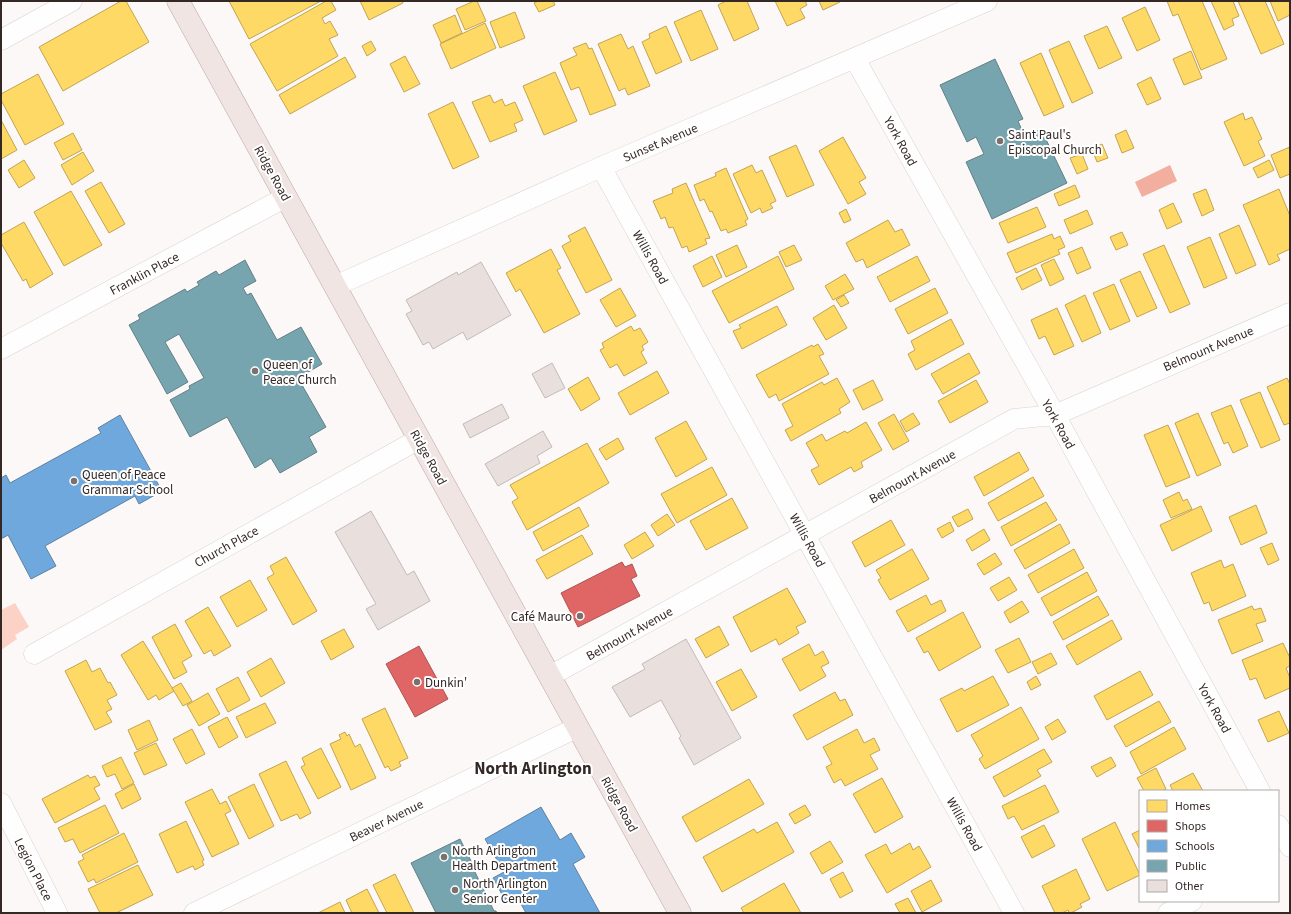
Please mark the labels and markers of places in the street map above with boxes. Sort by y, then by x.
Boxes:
place label: Saint Paul's Episcopal Church [1008,126,1102,159]
marker: Saint Paul's Episcopal Church [995,136,1005,146]
place label: Queen of Peace Church [263,356,337,389]
marker: Queen of Peace Church [250,366,260,376]
place label: Queen of Peace Grammar School [82,466,173,499]
marker: Queen of Peace Grammar School [69,476,79,486]
place label: Café Mauro [511,608,572,626]
marker: Café Mauro [575,611,585,621]
place label: Dunkin' [425,674,467,692]
marker: Dunkin' [412,677,422,687]
place label: North Arlington Health Department [452,842,557,875]
marker: North Arlington Health Department [439,852,449,862]
place label: North Arlington Senior Center [463,875,547,908]
marker: North Arlington Senior Center [450,885,460,895]

